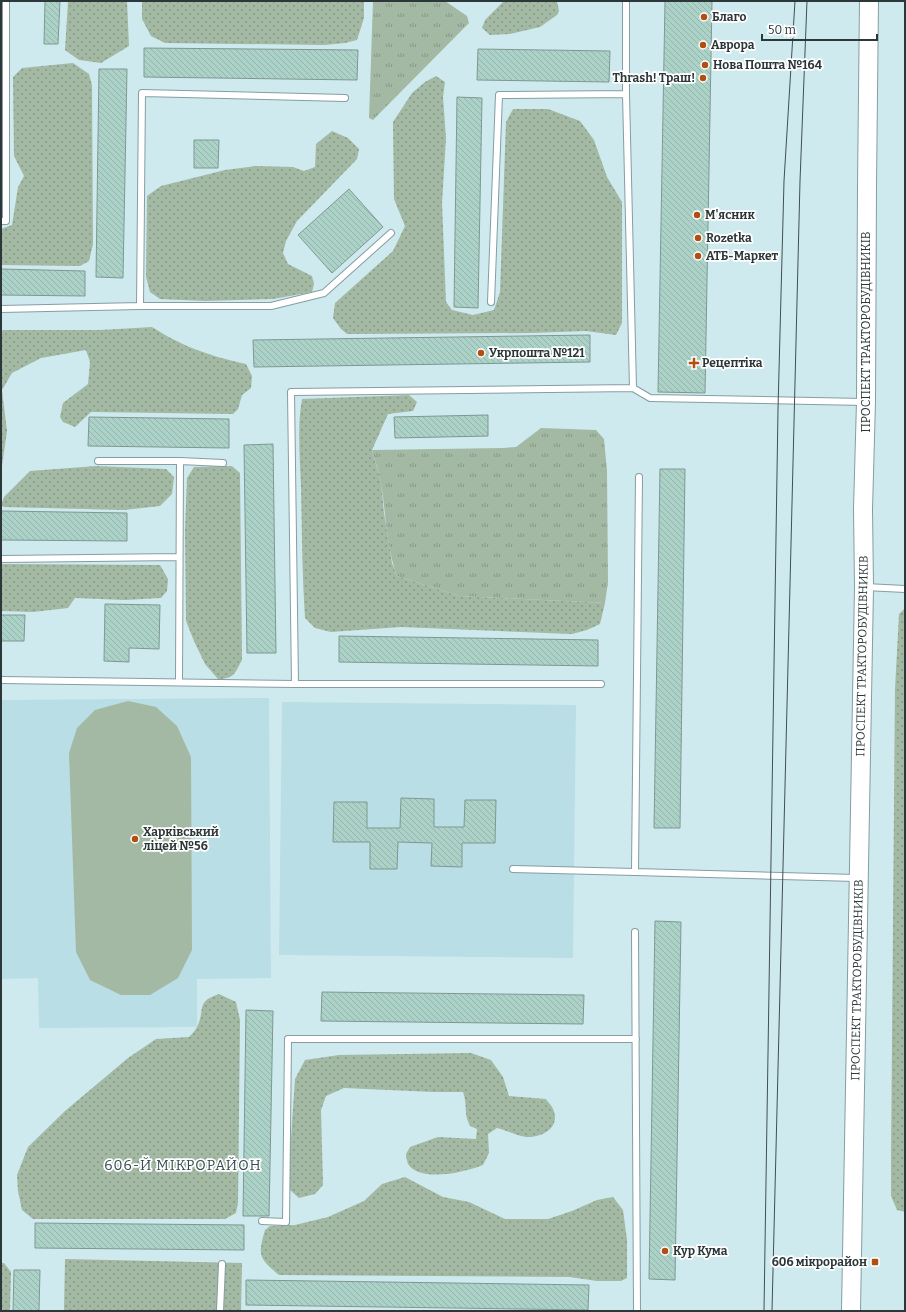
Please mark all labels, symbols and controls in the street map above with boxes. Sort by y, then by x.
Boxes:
place label: Благо [712,10,746,24]
marker: Благо [699,12,709,22]
scale bar [762,16,877,42]
text: 50 m [768,23,797,37]
place label: Аврора [711,38,755,52]
marker: Аврора [698,40,708,50]
place label: Нова Пошта №164 [713,58,823,72]
marker: Нова Пошта №164 [700,60,710,70]
place label: Thrash! Траш! [612,71,695,85]
marker: Thrash! Траш! [698,73,708,83]
place label: М'ясник [705,208,755,222]
marker: М'ясник [692,210,702,220]
place label: Rozetka [706,231,752,245]
street label: ПРОСПЕКТ ТРАКТОРОБУДІВНИКІВ [859,231,873,433]
marker: Rozetka [693,233,703,243]
place label: АТБ-Маркет [706,249,779,263]
marker: АТБ-Маркет [693,251,703,261]
place label: Укрпошта №121 [489,346,585,360]
marker: Укрпошта №121 [476,348,486,358]
place label: Рецептіка [702,356,763,370]
marker: Рецептіка [689,358,699,368]
street label: ПРОСПЕКТ ТРАКТОРОБУДІВНИКІВ [853,555,871,757]
place label: Харківський ліцей №56 [143,825,219,853]
marker: Харківський ліцей №56 [130,834,140,844]
street label: ПРОСПЕКТ ТРАКТОРОБУДІВНИКІВ [848,879,866,1081]
district label: 606-Й МІКРОРАЙОН [104,1156,262,1174]
place label: Кур Кума [673,1244,728,1258]
marker: Кур Кума [660,1246,670,1256]
place label: 606 мікрорайон [772,1255,867,1269]
marker: 606 мікрорайон [870,1257,880,1267]

